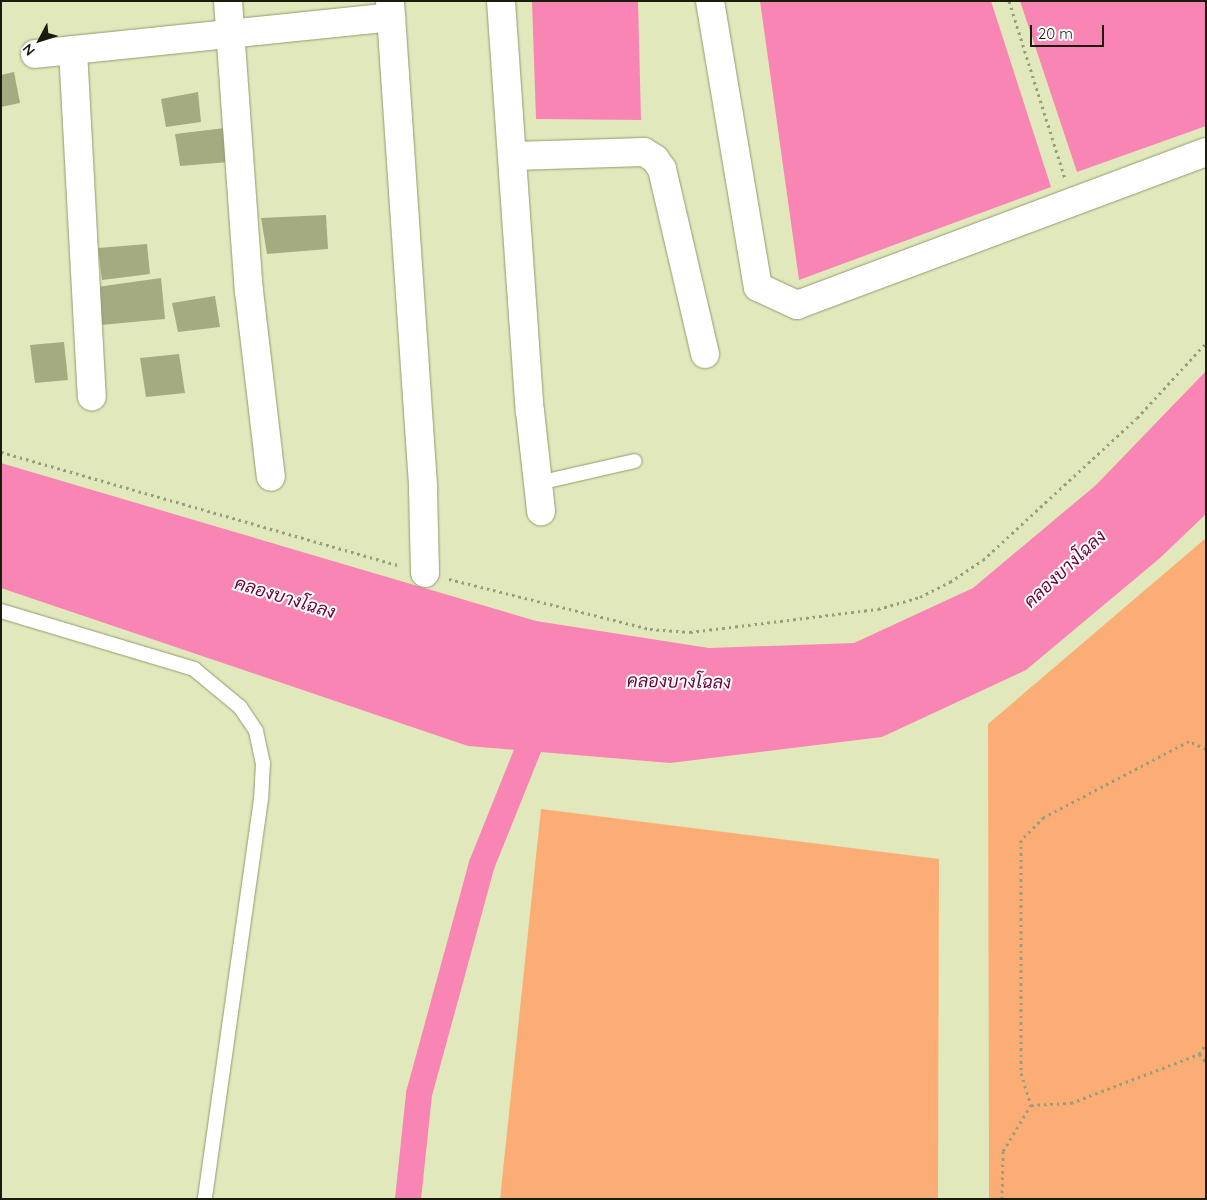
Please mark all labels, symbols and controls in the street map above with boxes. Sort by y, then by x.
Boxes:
north arrow [15,15,65,65]
scale bar [1032,15,1106,47]
text: 20 m [1038,24,1073,43]
text: N [18,40,39,59]
water label: คลองบางโฉลง [1020,526,1110,612]
water label: คลองบางโฉลง [232,572,338,624]
water label: คลองบางโฉลง [627,670,731,694]

